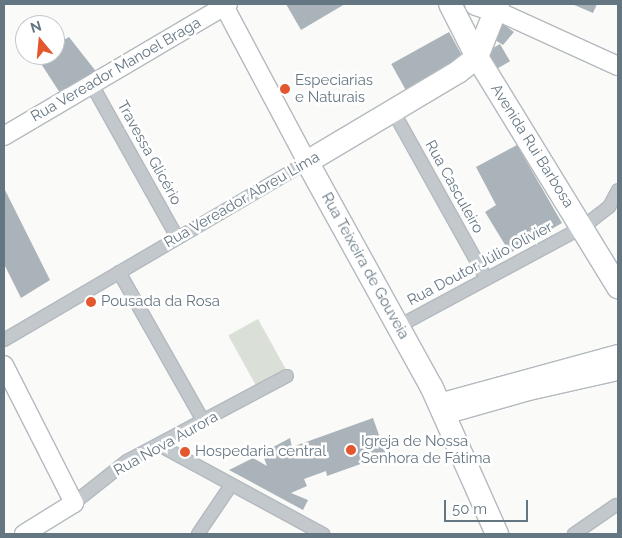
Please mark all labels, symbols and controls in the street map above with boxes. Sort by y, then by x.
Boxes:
street label: Rua Vereador Manoel Braga [27,14,205,126]
north arrow [15,15,65,65]
text: N [28,17,43,36]
place label: Especiarias e Naturais [295,71,373,106]
street label: Avenida Rui Barbosa [487,81,577,211]
marker: Especiarias e Naturais [279,83,291,95]
street label: Travessa Glicério [113,98,185,208]
street label: Rua Casculeiro [421,137,487,237]
street label: Rua Vereador Abreu Lima [160,148,324,252]
street label: Rua Teixeira de Gouveia [317,189,413,343]
street label: Rua Doutor Júlio Olivier [404,218,556,310]
place label: Pousada da Rosa [101,293,220,311]
marker: Pousada da Rosa [85,296,97,308]
street label: Rua Nova Aurora [111,408,221,480]
place label: Igreja de Nossa Senhora de Fátima [361,432,491,467]
place label: Hospedaria central [195,443,326,461]
marker: Igreja de Nossa Senhora de Fátima [345,444,357,456]
marker: Hospedaria central [179,446,191,458]
scale bar [447,490,531,522]
text: 50 m [452,500,487,518]

